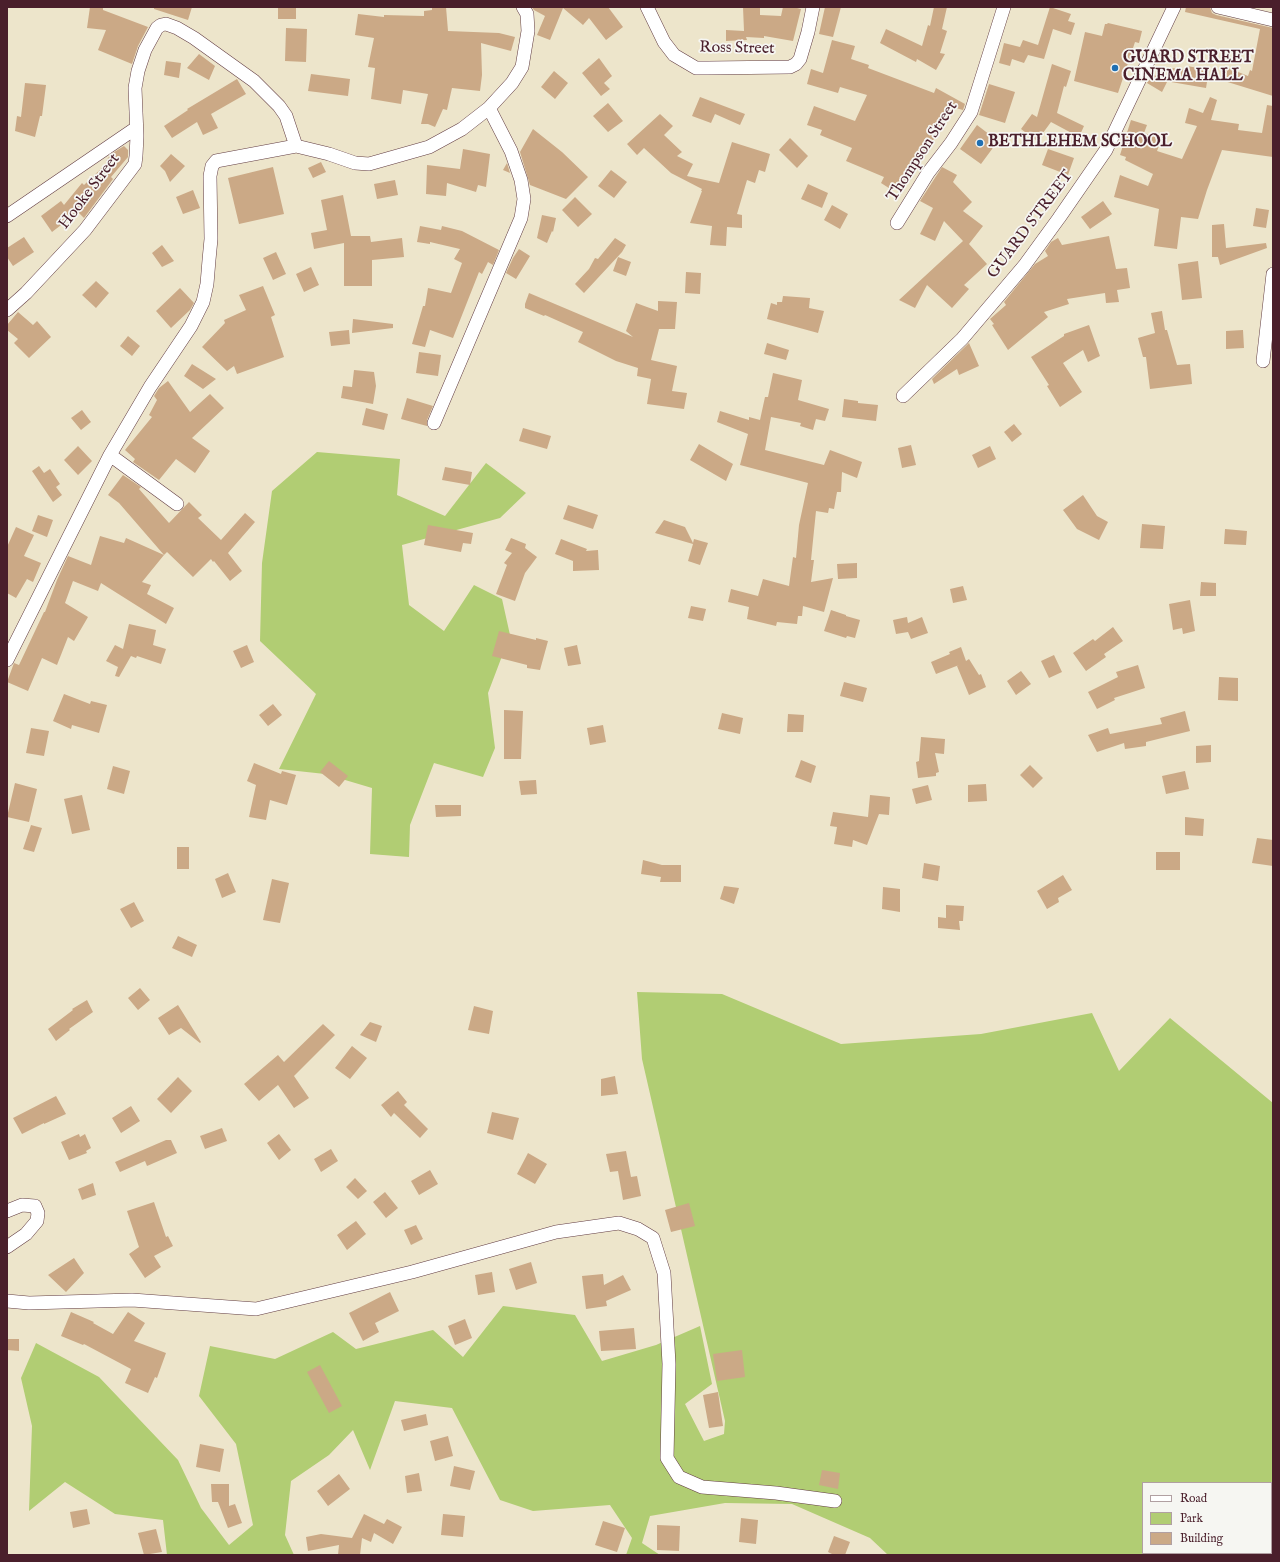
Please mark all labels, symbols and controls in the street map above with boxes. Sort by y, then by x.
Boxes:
street label: Ross Street [699,39,775,59]
place label: GUARD STREET CINEMA HALL [1123,49,1253,87]
marker: GUARD STREET CINEMA HALL [1110,63,1120,73]
street label: Thompson Street [883,98,963,206]
place label: BETHLEHEM SCHOOL [988,133,1172,153]
marker: BETHLEHEM SCHOOL [975,138,985,148]
street label: Hooke Street [55,150,125,234]
street label: GUARD STREET [984,167,1078,283]
legend [1142,1482,1272,1554]
text: Road [1180,1491,1207,1506]
text: Park [1180,1511,1203,1526]
text: Building [1180,1531,1223,1546]

